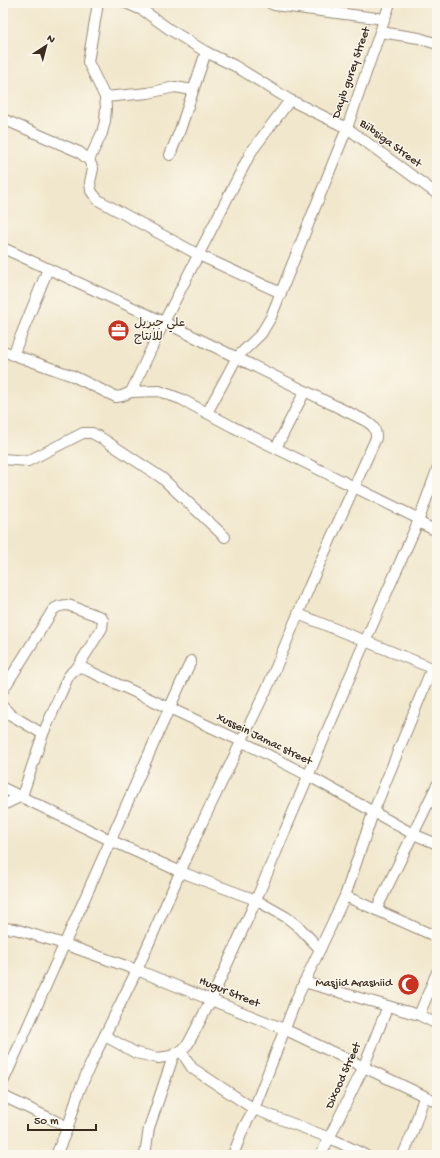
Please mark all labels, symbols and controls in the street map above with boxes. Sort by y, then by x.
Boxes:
street label: Dayib gurey Street [329,24,375,122]
north arrow [26,26,66,66]
text: N [44,33,57,46]
street label: Biibsiga Street [356,116,425,172]
place label: علي جبريل للانتاج [134,317,185,345]
office icon: علي جبريل للانتاج [105,318,131,344]
street label: xussein Jamac street [214,711,315,770]
mosque icon: Masjid Arashiid [395,971,421,997]
street label: Hugur Street [197,975,262,1012]
place label: Masjid Arashiid [316,977,393,991]
street label: Dixood Street [323,1040,365,1112]
scale bar [28,1106,96,1132]
text: 50 m [34,1115,59,1129]

